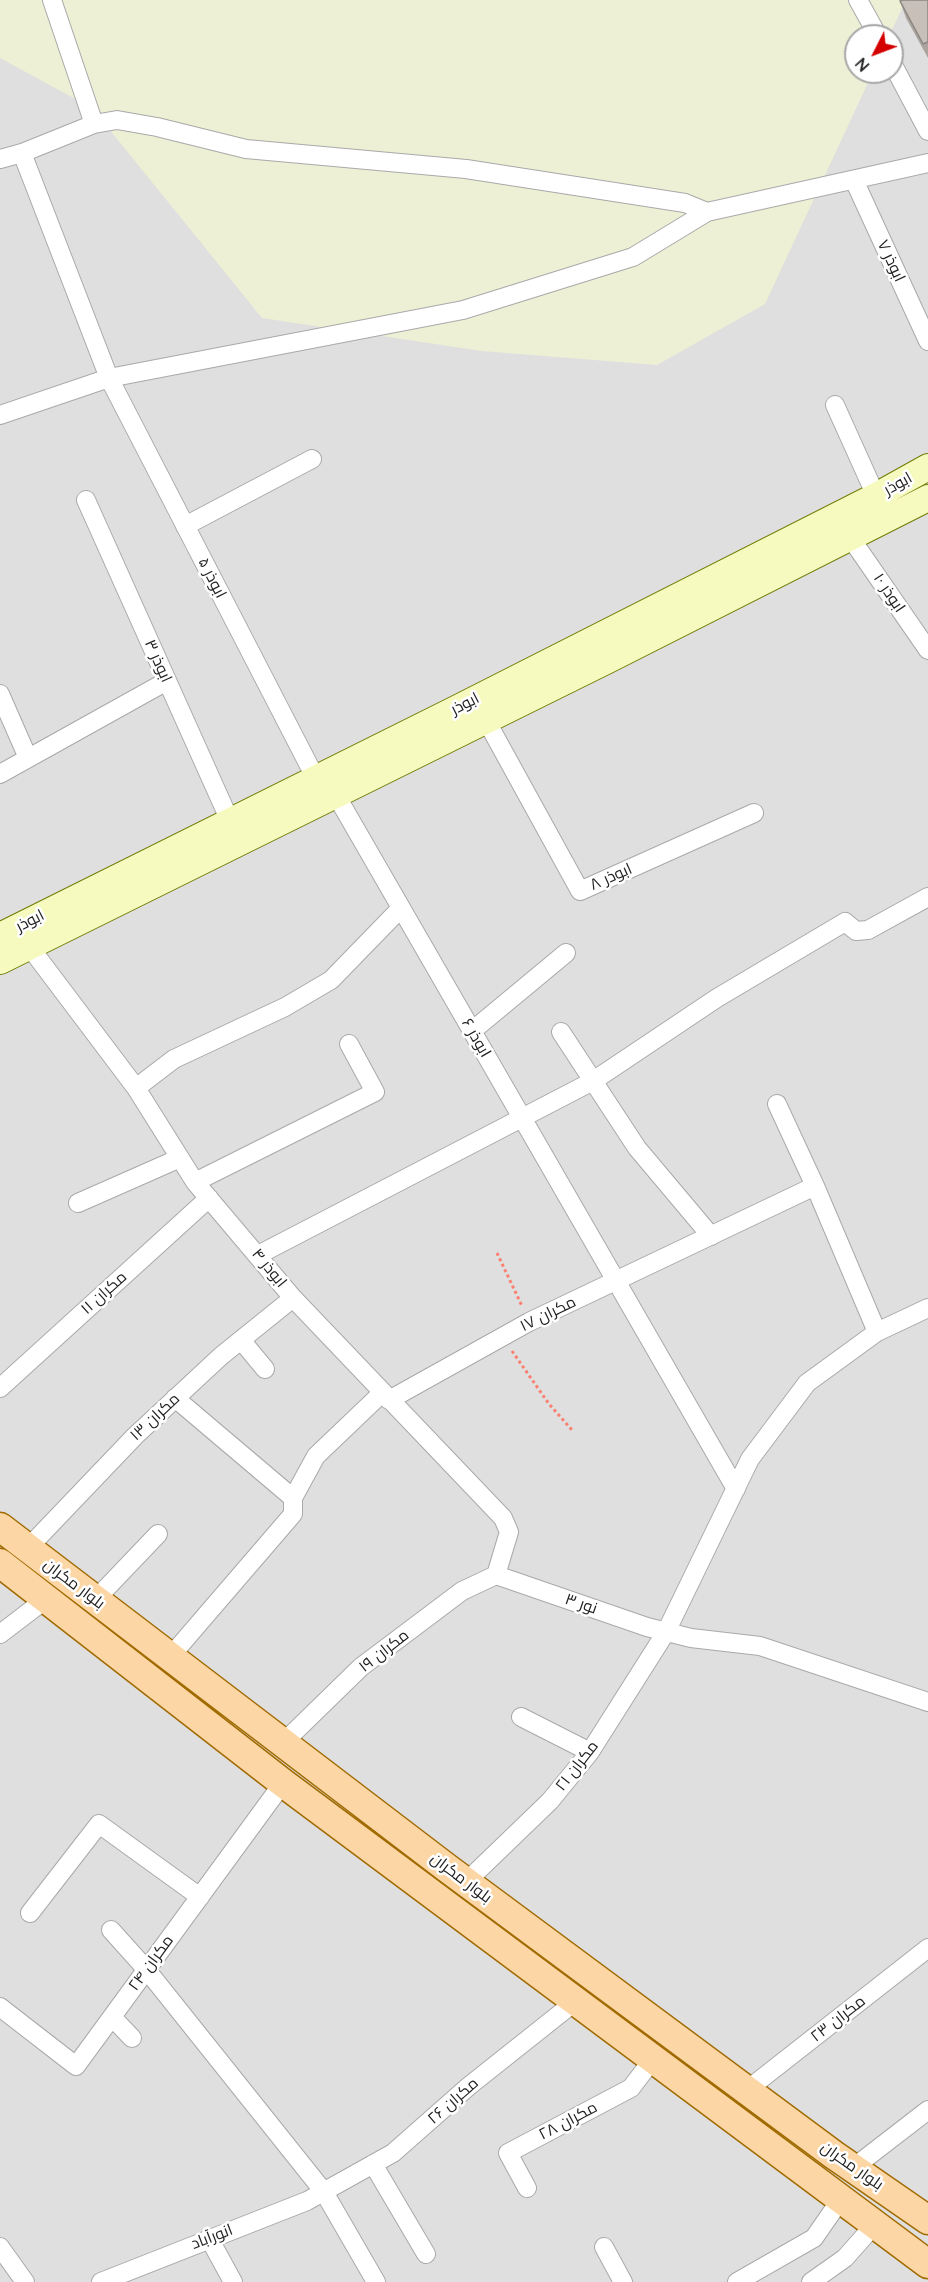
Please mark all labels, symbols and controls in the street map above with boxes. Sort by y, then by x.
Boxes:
north arrow [844,24,904,84]
text: N [851,54,873,76]
street label: ابوذر ۷ [873,237,909,285]
street label: ابوذر [880,468,916,500]
street label: ابوذر ۵ [194,555,230,601]
street label: ابوذر ۱۰ [869,570,909,616]
street label: ابوذر ۳ [140,637,176,685]
street label: ابوذر [447,689,483,719]
street label: ابوذر ۸ [587,859,635,895]
street label: ابوذر [12,906,48,936]
street label: ابوذر ۶ [457,1015,495,1061]
street label: ابوذر ۴ [247,1245,291,1291]
street label: مکران ۱۱ [77,1268,131,1318]
street label: مکران ۱۷ [517,1292,579,1336]
street label: مکران ۱۳ [126,1389,184,1445]
street label: بلوار مکران [40,1555,108,1613]
street label: نور ۳ [562,1590,600,1618]
street label: مکران ۱۹ [355,1626,413,1676]
street label: مکران ۲۱ [551,1737,603,1795]
street label: بلوار مکران [427,1849,495,1907]
street label: مکران ۲۴ [124,1931,178,1995]
street label: مکران ۲۳ [807,1992,869,2046]
street label: مکران ۲۶ [424,2074,482,2128]
street label: مکران ۲۸ [536,2098,600,2144]
street label: بلوار مکران [817,2138,887,2194]
street label: انورآباد [188,2220,236,2254]

